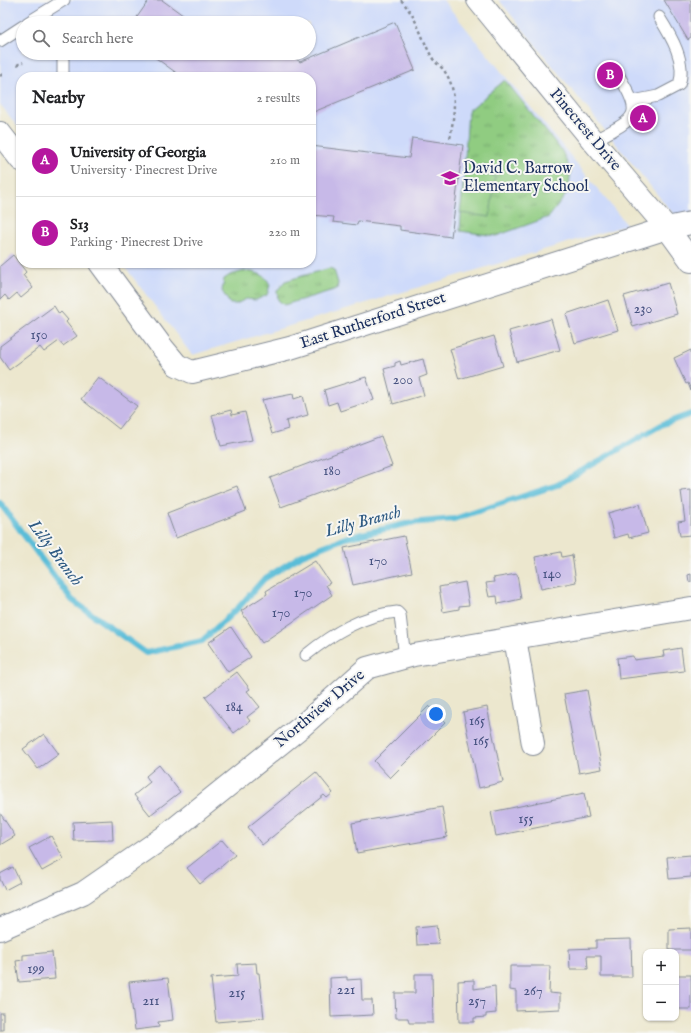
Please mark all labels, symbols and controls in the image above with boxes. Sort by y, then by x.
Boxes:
search box [16,16,316,60]
icon: search [30,27,52,49]
text: Search here [62,29,133,48]
pin: B [597,60,623,90]
street label: Pinecrest Drive [545,85,625,175]
text: Nearby [32,88,85,109]
text: 2 results [256,90,300,107]
pin: A [630,103,656,133]
text: University of Georgia [70,143,206,162]
text: A [41,152,49,169]
text: 210 m [270,152,300,169]
place label: David C. Barrow Elementary School [463,159,589,197]
text: University · Pinecrest Drive [70,162,217,179]
school or university icon: David C. Barrow Elementary School [440,168,460,188]
text: S13 [70,215,89,234]
text: B [41,224,49,241]
text: 220 m [269,224,300,241]
text: Parking · Pinecrest Drive [70,234,203,251]
street label: East Rutherford Street [298,288,449,354]
house number: 230 [634,300,652,318]
house number: 150 [30,326,48,344]
house number: 200 [393,371,413,389]
house number: 180 [323,462,341,480]
water label: Lilly Branch [322,502,403,542]
water label: Lilly Branch [23,515,87,590]
house number: 170 [369,552,387,570]
house number: 140 [543,565,562,583]
house number: 170 [294,584,312,602]
house number: 170 [272,604,290,622]
street label: Northview Drive [271,665,369,753]
house number: 184 [225,698,243,716]
your location [426,704,446,724]
house number: 165 [469,712,485,730]
house number: 165 [473,732,489,750]
house number: 155 [518,810,534,828]
map controls [643,949,679,1021]
button: + [643,949,679,985]
house number: 199 [27,960,45,978]
house number: 221 [337,981,355,999]
house number: 267 [523,982,543,1000]
house number: 215 [229,984,245,1002]
button: − [643,985,679,1021]
house number: 211 [142,992,160,1010]
house number: 257 [468,992,486,1010]

